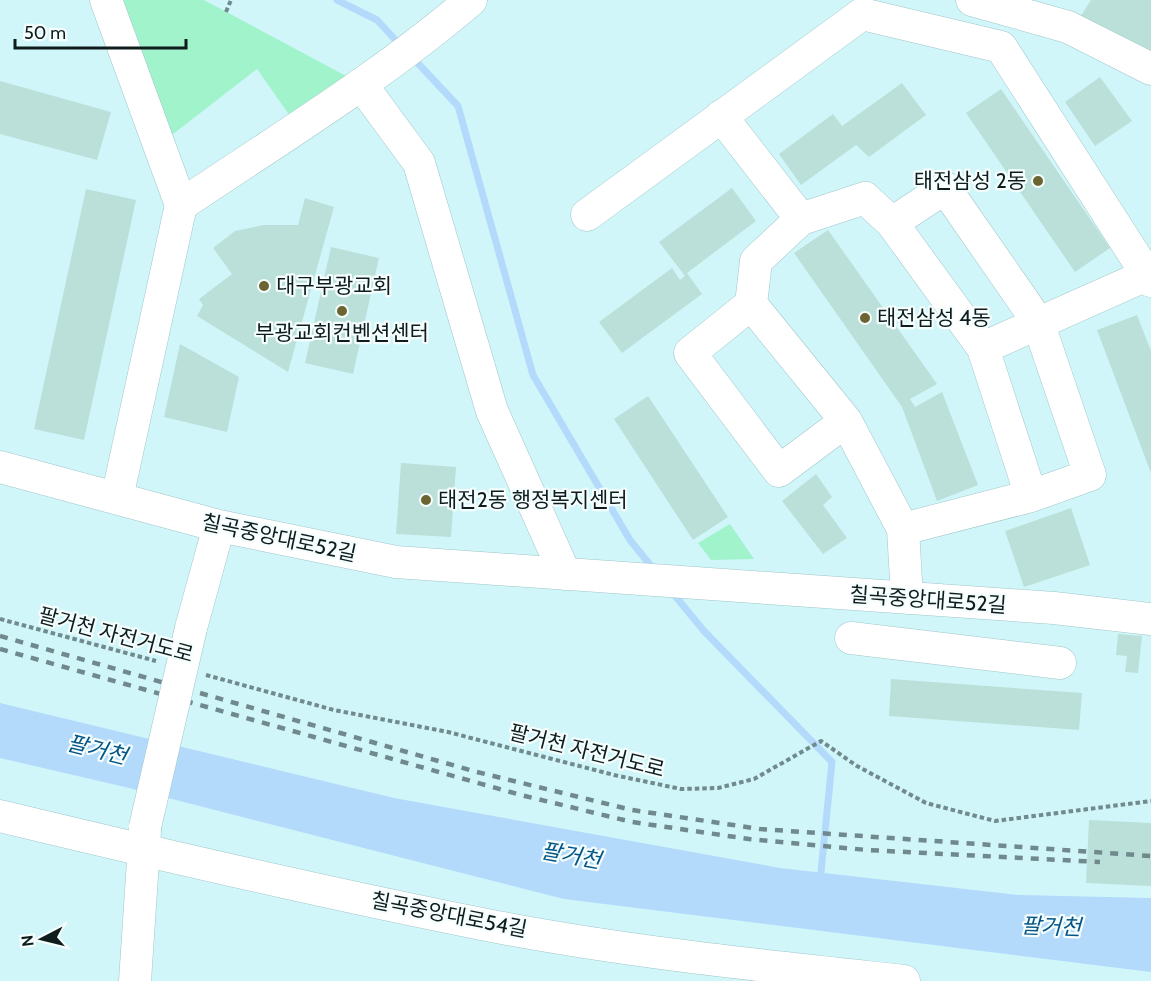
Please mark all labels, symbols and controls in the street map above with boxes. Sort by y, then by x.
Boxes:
scale bar [15,12,186,50]
text: 50 m [24,22,66,44]
place label: 태전삼성 2동 [914,168,1026,193]
marker: 태전삼성 2동 [1031,174,1045,188]
place label: 대구부광교회 [276,273,392,298]
marker: 대구부광교회 [257,279,271,293]
marker: 부광교회컨벤션센터 [335,304,349,318]
place label: 태전삼성 4동 [877,305,990,330]
marker: 태전삼성 4동 [858,311,872,325]
place label: 부광교회컨벤션센터 [255,320,429,345]
place label: 태전2동 행정복지센터 [438,487,628,512]
marker: 태전2동 행정복지센터 [419,493,433,507]
street label: 칠곡중앙대로52길 [199,509,359,566]
street label: 칠곡중앙대로52길 [849,582,1008,617]
street label: 팔거천 자전거도로 [36,602,196,667]
street label: 팔거천 자전거도로 [507,719,667,782]
water label: 팔거천 [64,729,132,771]
water label: 팔거천 [539,837,606,875]
street label: 칠곡중앙대로54길 [369,887,529,942]
north arrow [12,909,72,969]
water label: 팔거천 [1020,912,1085,941]
text: N [17,934,38,948]

